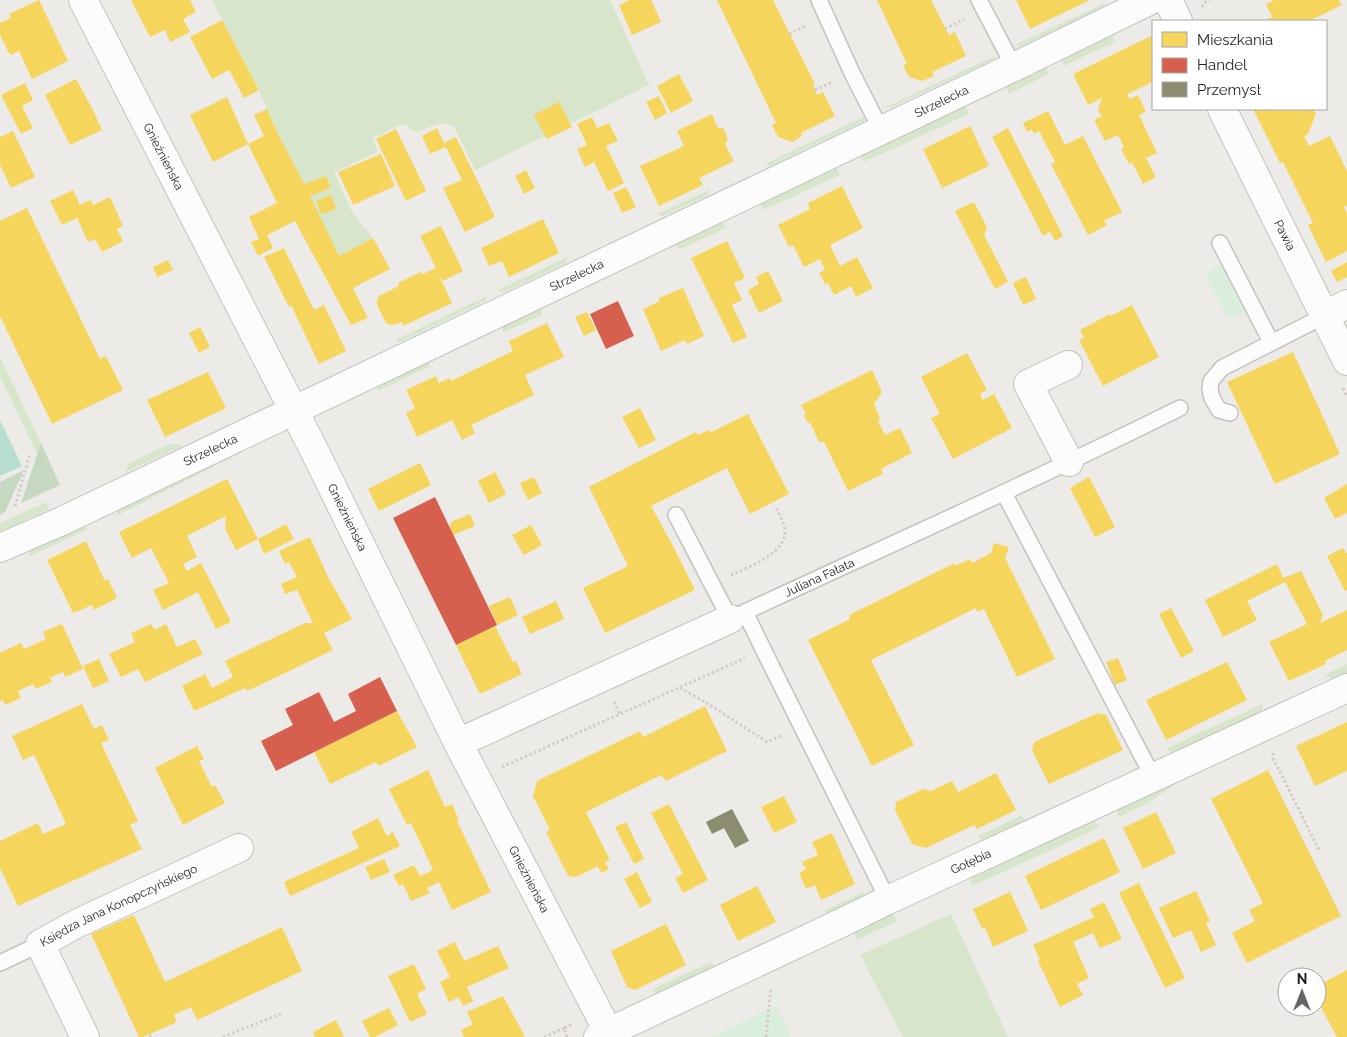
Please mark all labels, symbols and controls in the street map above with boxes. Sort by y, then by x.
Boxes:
legend [1152,20,1327,110]
text: Mieszkania [1197,31,1273,49]
text: Handel [1197,56,1248,74]
text: Przemysł [1197,81,1261,99]
street label: Strzelecka [912,83,971,120]
street label: Gnieźnieńska [140,121,186,192]
street label: Pawia [1271,218,1298,253]
street label: Strzelecka [548,257,606,294]
street label: Strzelecka [181,431,240,469]
street label: Gnieźnieńska [325,481,370,554]
street label: Juliana Fałata [782,555,857,600]
street label: Gnieźnieńska [506,844,552,915]
street label: Gołębia [948,846,993,877]
street label: Księdza Jana Konopczyńskiego [38,861,200,950]
north arrow [1277,967,1327,1017]
text: N [1297,971,1307,987]

